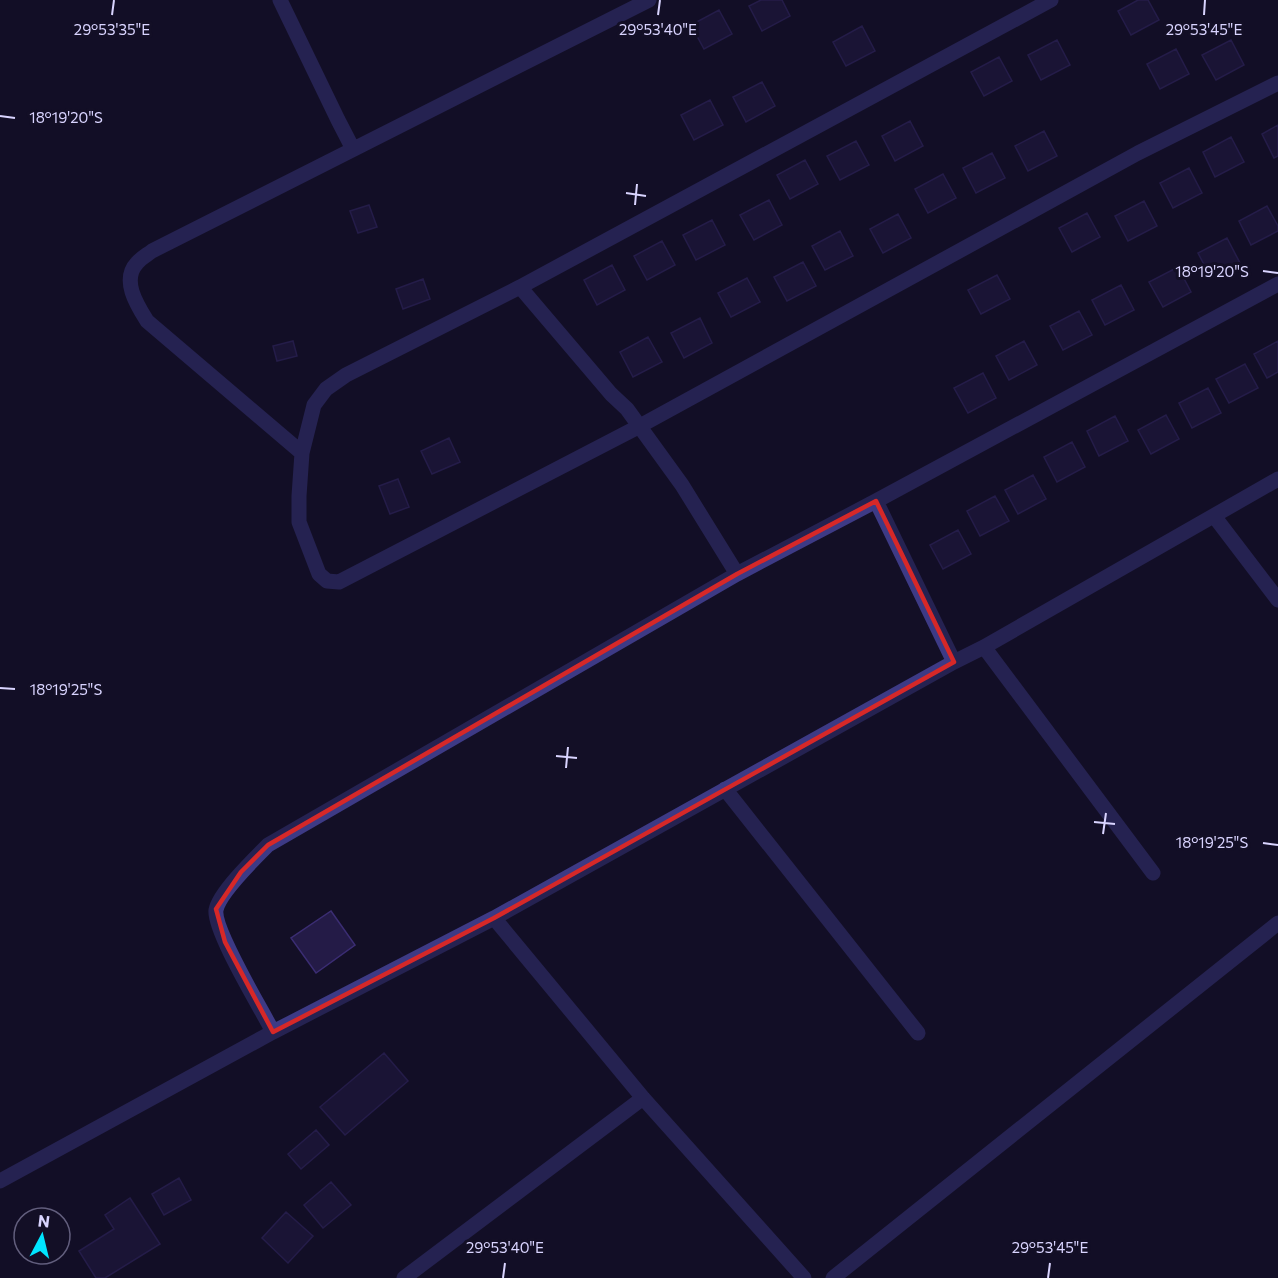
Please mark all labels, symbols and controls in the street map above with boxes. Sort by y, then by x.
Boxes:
text: 29°53'35"E [74,20,150,38]
text: 29°53'40"E [619,20,697,38]
text: 29°53'45"E [1166,20,1242,38]
text: 18°19'20"S [29,108,103,126]
text: 18°19'20"S [1175,262,1249,280]
text: 18°19'25"S [30,680,102,698]
text: 18°19'25"S [1176,833,1248,851]
north arrow [12,1206,72,1266]
text: N [37,1210,51,1231]
text: 29°53'40"E [466,1238,544,1256]
text: 29°53'45"E [1012,1238,1088,1256]

